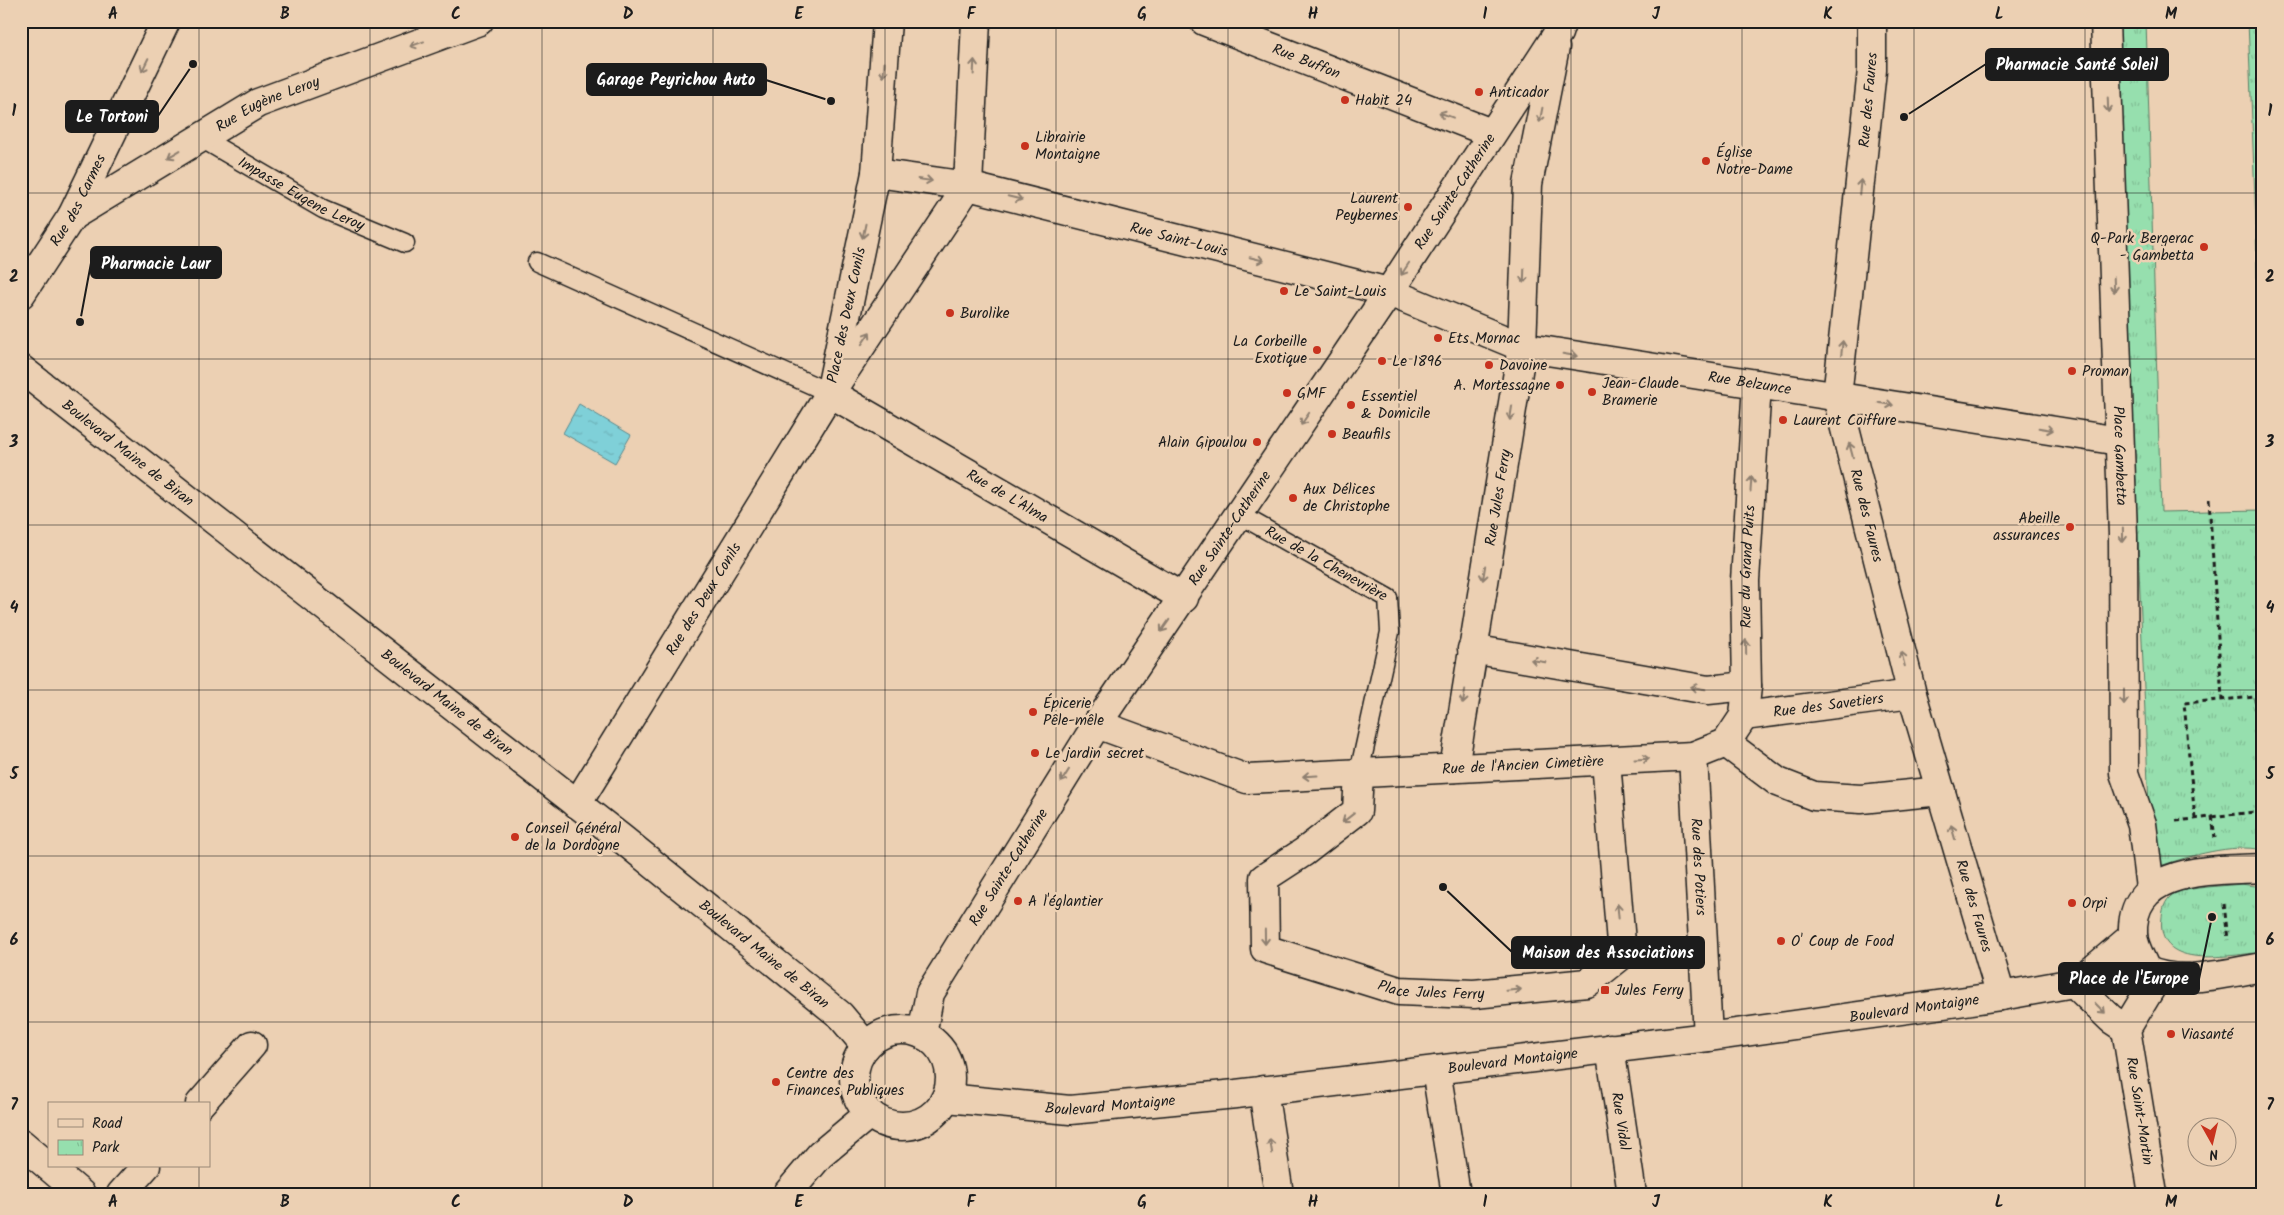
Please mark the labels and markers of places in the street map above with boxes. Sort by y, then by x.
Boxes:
callout: Pharmacie Santé Soleil [1986,49,2168,80]
callout: Garage Peyrichou Auto [587,64,766,95]
place label: Anticador [1489,81,1549,105]
marker: Anticador [1473,86,1485,98]
place label: Habit 24 [1355,89,1412,113]
marker: Habit 24 [1339,94,1351,106]
callout: Le Tortoni [66,101,158,132]
place label: Librairie Montaigne [1035,126,1100,167]
marker: Librairie Montaigne [1019,140,1031,152]
place label: Église Notre-Dame [1716,141,1793,182]
marker: Église Notre-Dame [1700,155,1712,167]
place label: Laurent Peybernes [1335,187,1399,228]
marker: Laurent Peybernes [1402,201,1414,213]
place label: Q-Park Bergerac - Gambetta [2090,227,2194,268]
marker: Q-Park Bergerac - Gambetta [2198,241,2210,253]
callout: Pharmacie Laur [91,247,221,278]
place label: Le Saint-Louis [1294,280,1387,304]
marker: Le Saint-Louis [1278,285,1290,297]
place label: Burolike [960,302,1010,326]
marker: Burolike [944,307,956,319]
place label: Ets Mornac [1448,327,1521,351]
place label: La Corbeille Exotique [1233,330,1307,371]
marker: Ets Mornac [1432,332,1444,344]
marker: La Corbeille Exotique [1311,344,1323,356]
place label: Le 1896 [1392,350,1442,374]
place label: Davoine [1499,354,1547,378]
marker: Le 1896 [1376,355,1388,367]
marker: Davoine [1483,359,1495,371]
place label: Proman [2082,360,2129,384]
marker: Proman [2066,365,2078,377]
place label: Jean-Claude Bramerie [1602,372,1679,413]
place label: A. Mortessagne [1453,374,1550,398]
marker: A. Mortessagne [1554,379,1566,391]
place label: GMF [1297,382,1327,406]
place label: Essentiel & Domicile [1361,385,1430,426]
marker: Jean-Claude Bramerie [1586,386,1598,398]
marker: GMF [1281,387,1293,399]
marker: Essentiel & Domicile [1345,399,1357,411]
place label: Laurent Coiffure [1793,409,1897,433]
marker: Laurent Coiffure [1777,414,1789,426]
place label: Beaufils [1342,423,1391,447]
marker: Beaufils [1326,428,1338,440]
place label: Alain Gipoulou [1158,431,1247,455]
marker: Alain Gipoulou [1251,436,1263,448]
place label: Aux Délices de Christophe [1303,478,1390,519]
marker: Aux Délices de Christophe [1287,492,1299,504]
place label: Abeille assurances [1993,507,2061,548]
marker: Abeille assurances [2064,521,2076,533]
place label: Épicerie Pêle-mêle [1043,692,1104,733]
marker: Épicerie Pêle-mêle [1027,706,1039,718]
place label: Le jardin secret [1045,742,1144,766]
marker: Le jardin secret [1029,747,1041,759]
place label: Conseil Général de la Dordogne [525,817,621,858]
marker: Conseil Général de la Dordogne [509,831,521,843]
place label: A l'églantier [1028,890,1104,914]
place label: Orpi [2082,892,2108,916]
marker: A l'églantier [1012,895,1024,907]
marker: Orpi [2066,897,2078,909]
place label: O' Coup de Food [1791,930,1894,954]
marker: O' Coup de Food [1775,935,1787,947]
callout: Maison des Associations [1512,937,1704,968]
callout: Place de l'Europe [2059,963,2199,994]
place label: Jules Ferry [1615,979,1685,1003]
marker: Jules Ferry [1599,984,1611,996]
place label: Viasanté [2181,1023,2235,1047]
marker: Viasanté [2165,1028,2177,1040]
place label: Centre des Finances Publiques [786,1062,905,1103]
marker: Centre des Finances Publiques [770,1076,782,1088]

